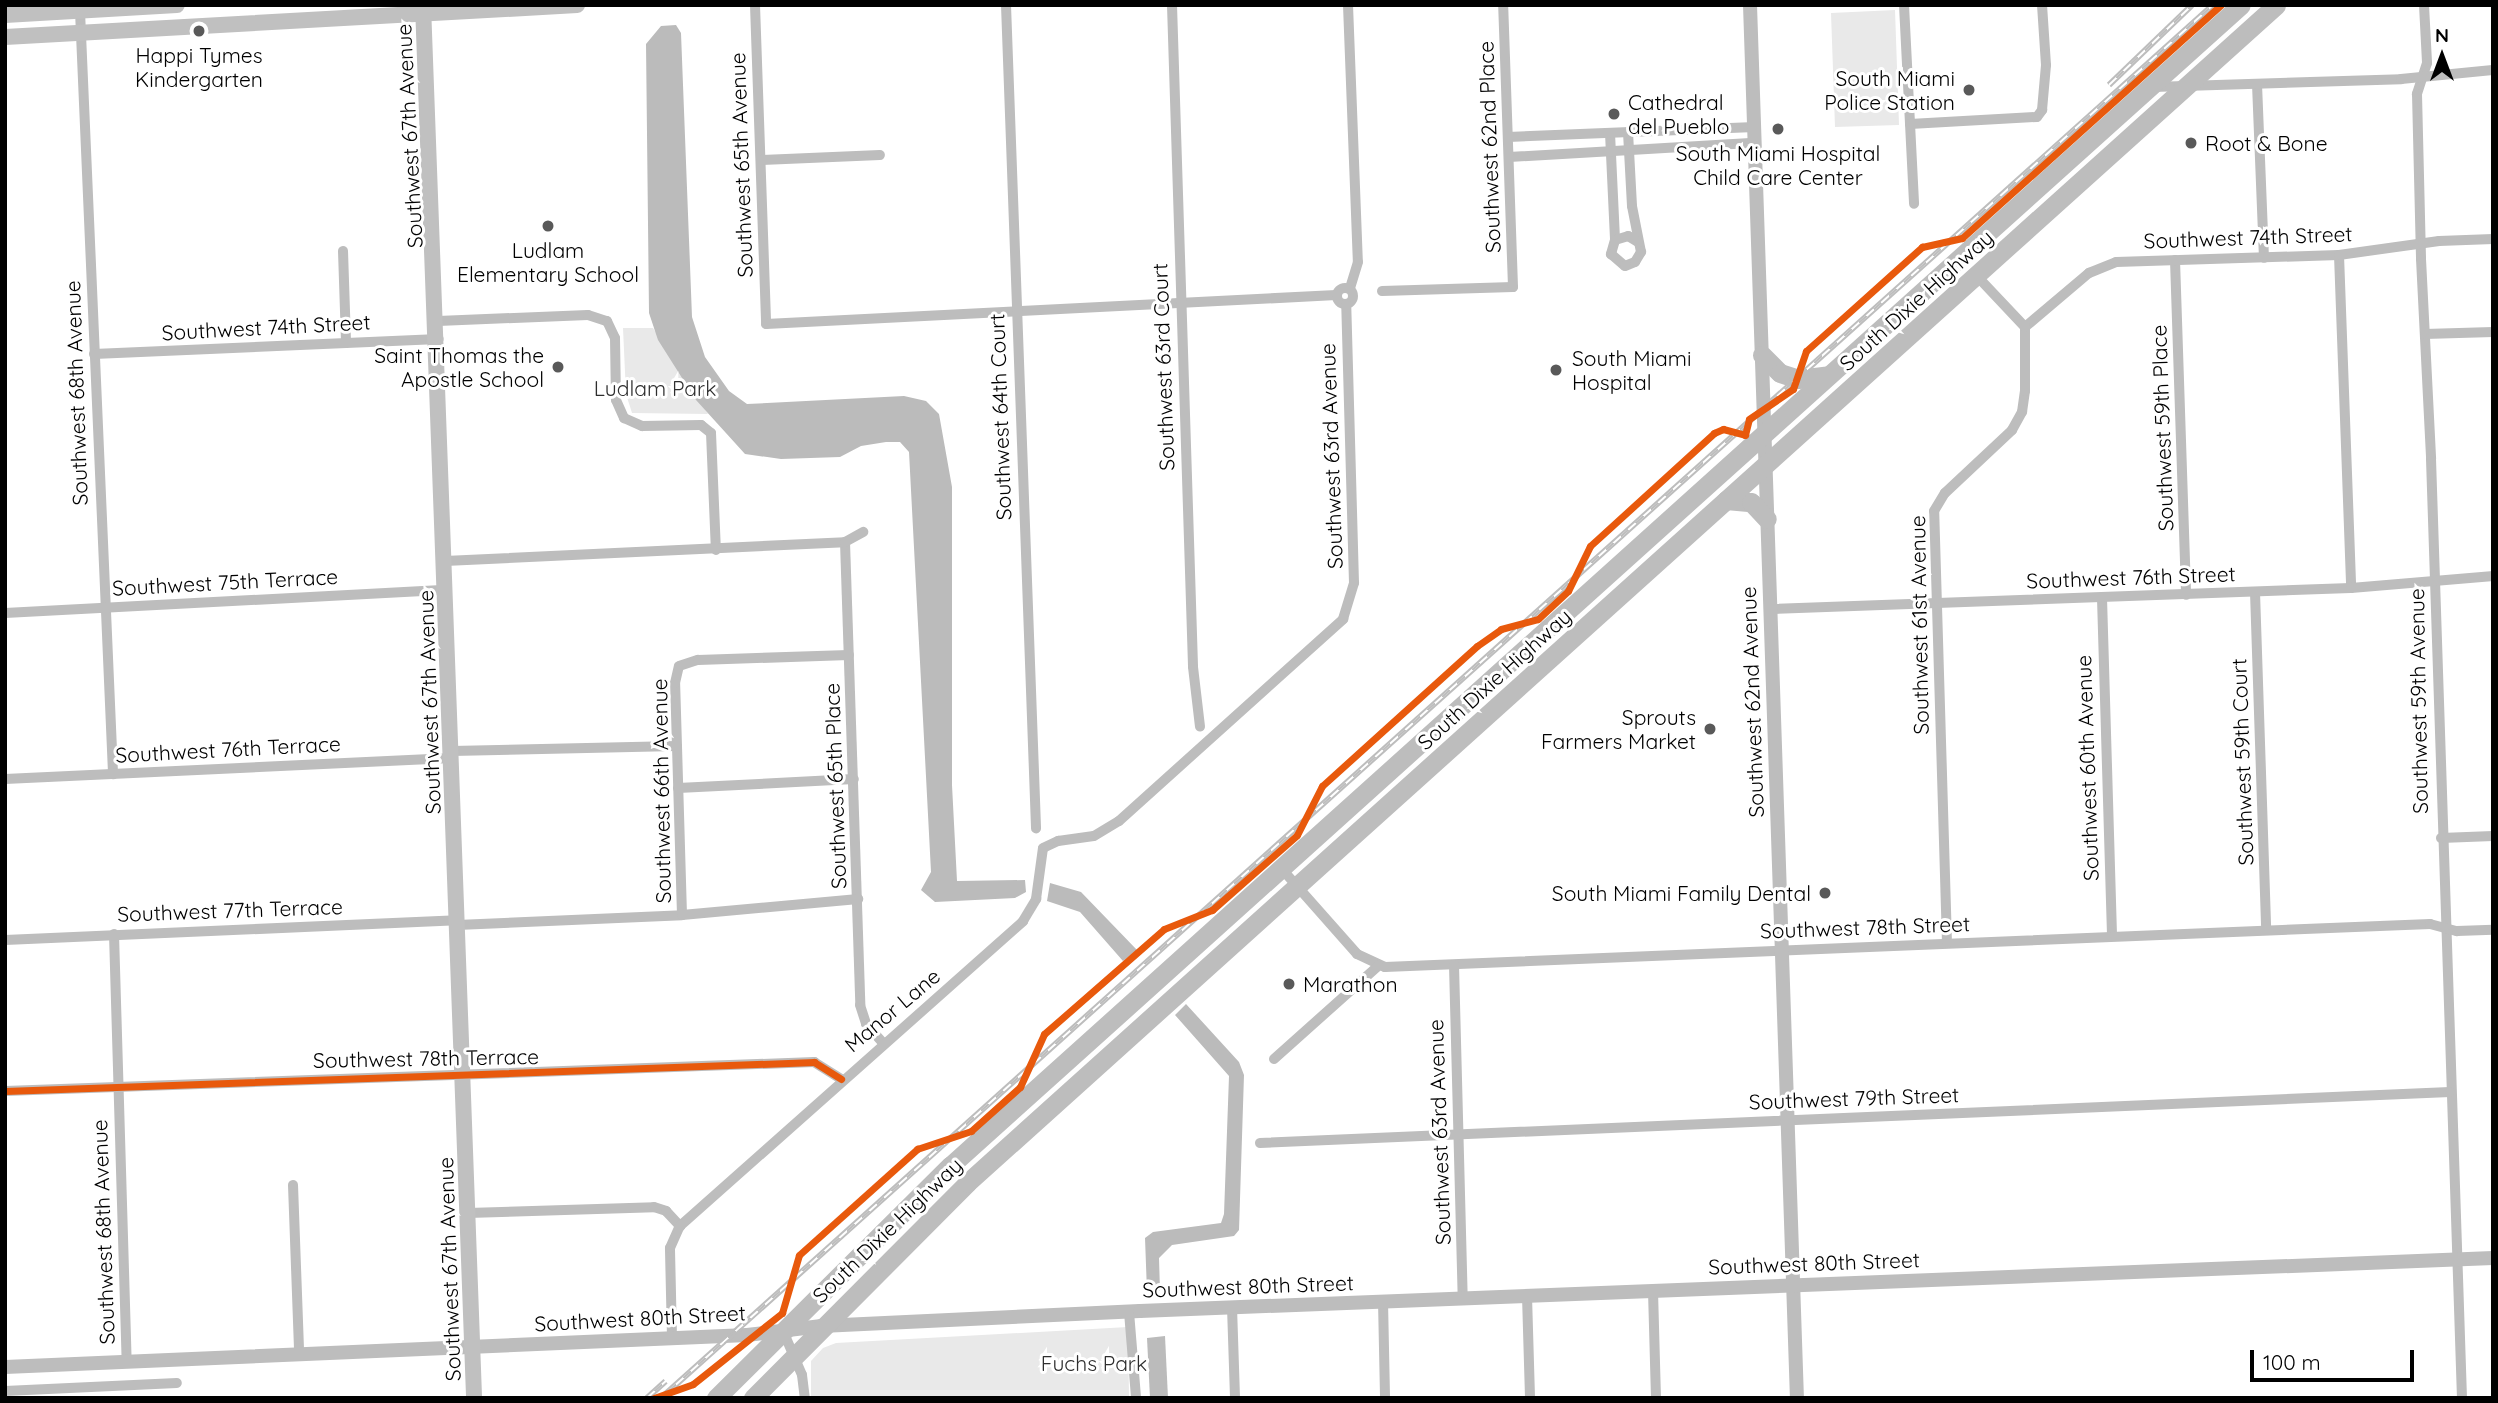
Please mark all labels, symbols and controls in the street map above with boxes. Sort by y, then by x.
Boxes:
north arrow [2407,21,2477,91]
marker: Happi Tymes Kindergarten [191,23,207,39]
street label: Southwest 67th Avenue [391,23,427,249]
text: N [2435,23,2449,47]
street label: Southwest 62nd Place [1473,41,1505,253]
place label: Happi Tymes Kindergarten [135,42,263,92]
street label: Southwest 65th Avenue [724,52,758,278]
place label: South Miami Police Station [1824,65,1955,115]
marker: South Miami Police Station [1961,82,1977,98]
place label: Cathedral del Pueblo [1628,89,1729,139]
marker: Cathedral del Pueblo [1606,106,1622,122]
marker: South Miami Hospital Child Care Center [1770,121,1786,137]
place label: Root & Bone [2205,130,2328,156]
marker: Root & Bone [2183,135,2199,151]
place label: South Miami Hospital Child Care Center [1676,140,1880,190]
marker: Ludlam Elementary School [540,218,556,234]
street label: Southwest 74th Street [2143,221,2353,253]
street label: South Dixie Highway [1834,224,1998,376]
place label: Ludlam Elementary School [457,237,639,287]
street label: Southwest 63rd Court [1147,263,1179,471]
street label: Southwest 68th Avenue [59,280,93,506]
street label: Southwest 74th Street [161,309,371,345]
street label: Southwest 64th Court [984,313,1016,521]
street label: Southwest 59th Place [2146,324,2178,532]
place label: Saint Thomas the Apostle School [374,342,544,392]
street label: Southwest 63rd Avenue [1314,343,1348,569]
place label: South Miami Hospital [1572,345,1691,395]
marker: Saint Thomas the Apostle School [550,359,566,375]
marker: South Miami Hospital [1546,360,1566,380]
park label: Ludlam Park [594,375,716,401]
street label: Southwest 61st Avenue [1904,515,1934,735]
street label: Southwest 76th Street [2026,561,2236,593]
street label: Southwest 75th Terrace [111,563,339,601]
street label: Southwest 62nd Avenue [1735,586,1769,818]
street label: Southwest 59th Avenue [2403,588,2433,814]
street label: Southwest 67th Avenue [412,589,446,815]
street label: South Dixie Highway [1412,603,1576,755]
street label: Southwest 60th Avenue [2070,655,2104,881]
street label: Southwest 59th Court [2226,658,2258,866]
street label: Southwest 66th Avenue [646,678,676,904]
street label: Southwest 65th Place [819,683,851,889]
place label: Sprouts Farmers Market [1541,704,1696,754]
marker: Sprouts Farmers Market [1702,721,1718,737]
street label: Southwest 76th Terrace [115,731,341,767]
place label: South Miami Family Dental [1552,880,1811,906]
marker: South Miami Family Dental [1817,885,1833,901]
street label: Southwest 77th Terrace [117,893,343,927]
street label: Southwest 78th Street [1760,911,1970,943]
street label: Manor Lane [839,963,945,1057]
place label: Marathon [1303,971,1398,997]
marker: Marathon [1281,976,1297,992]
street label: Southwest 63rd Avenue [1422,1019,1456,1245]
street label: Southwest 78th Terrace [313,1043,539,1073]
street label: Southwest 79th Street [1748,1082,1960,1114]
street label: Southwest 68th Avenue [86,1119,120,1345]
street label: South Dixie Highway [807,1152,967,1308]
street label: Southwest 67th Avenue [432,1156,466,1382]
street label: Southwest 80th Street [1708,1247,1920,1279]
street label: Southwest 80th Street [1142,1270,1354,1302]
street label: Southwest 80th Street [534,1300,746,1336]
scale bar [2253,1336,2418,1380]
text: 100 m [2263,1349,2321,1375]
park label: Fuchs Park [1041,1350,1147,1376]

